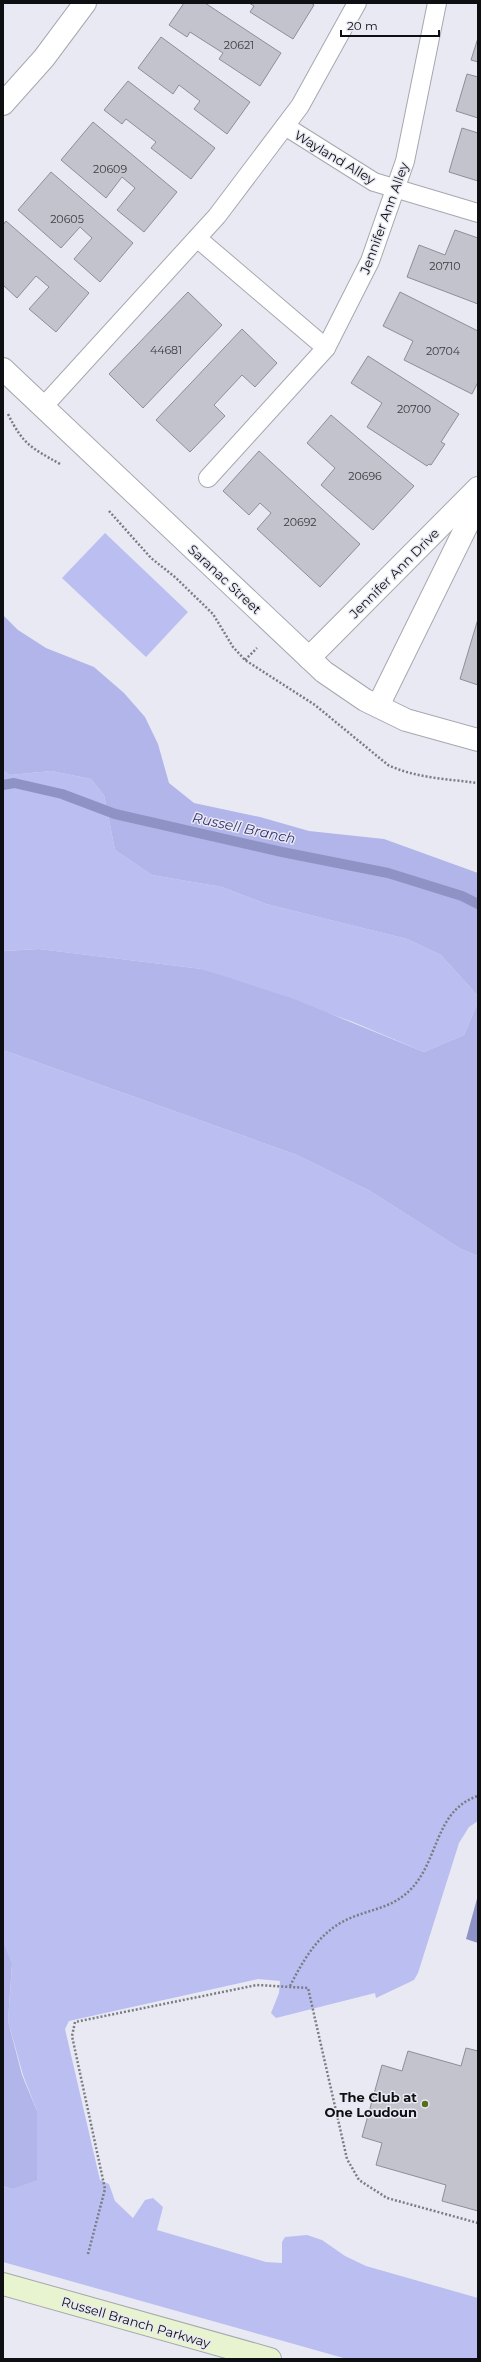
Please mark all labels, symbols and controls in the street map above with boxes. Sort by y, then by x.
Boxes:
scale bar [341,12,439,38]
text: 20 m [347,18,378,33]
house number: 20621 [224,38,254,52]
street label: Wayland Alley [292,127,379,188]
street label: Jennifer Ann Alley [356,159,412,277]
house number: 20609 [93,162,127,176]
house number: 20605 [50,212,84,226]
house number: 20710 [429,259,461,273]
house number: 44681 [150,343,182,357]
house number: 20704 [426,344,461,358]
house number: 20700 [397,402,431,416]
house number: 20696 [348,469,382,483]
house number: 20692 [283,515,317,529]
street label: Jennifer Ann Drive [345,525,442,622]
street label: Saranac Street [185,541,265,617]
water label: Russell Branch [191,808,297,848]
place label: The Club at One Loudoun [324,2089,417,2120]
marker: The Club at One Loudoun [420,2099,430,2109]
street label: Russell Branch Parkway [60,2293,213,2351]

